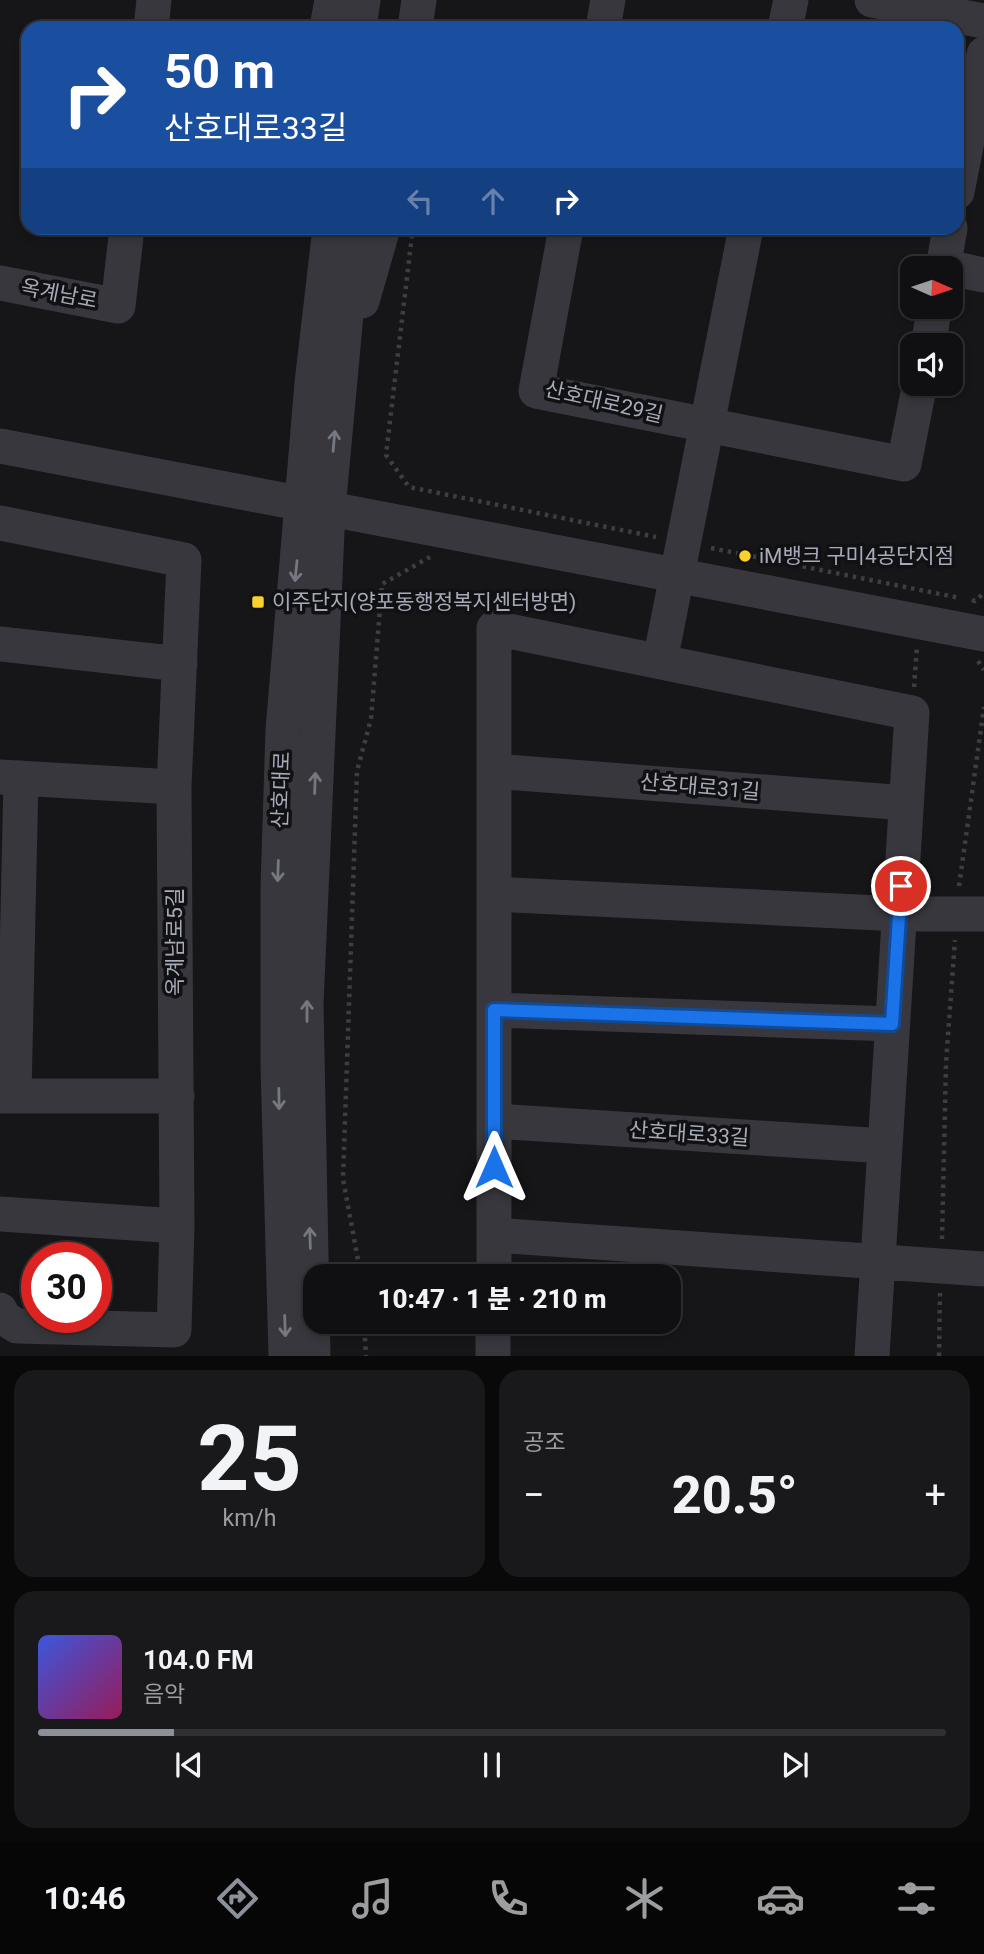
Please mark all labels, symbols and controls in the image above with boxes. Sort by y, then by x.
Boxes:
text: 50 m [164,43,275,100]
icon: right [49,49,140,140]
text: 산호대로33길 [164,109,347,147]
icon: left [401,182,439,220]
icon: ahead [474,182,512,220]
icon: right [547,182,585,220]
north arrow [900,256,962,318]
map controls [900,256,963,396]
street label: 옥계남로 [19,275,99,313]
button: sound [900,333,963,396]
street label: 산호대로29길 [543,377,665,427]
one-way arrow [328,430,341,453]
place label: iM뱅크 구미4공단지점 [759,544,954,568]
marker: iM뱅크 구미4공단지점 [737,548,753,564]
one-way arrow [290,559,303,582]
place label: 이주단지(양포동행정복지센터방면) [272,590,576,614]
marker: 이주단지(양포동행정복지센터방면) [250,594,266,610]
street label: 산호대로 [268,751,294,829]
street label: 산호대로31길 [639,770,761,804]
one-way arrow [309,772,322,795]
pin [871,856,931,916]
one-way arrow [272,860,285,883]
icon: arrive [882,867,920,905]
street label: 옥계남로5길 [163,888,187,996]
one-way arrow [300,1000,314,1023]
one-way arrow [272,1087,286,1110]
street label: 산호대로33길 [628,1118,750,1150]
position arrow [457,1130,531,1204]
one-way arrow [303,1227,316,1250]
speed limit sign: 30 [21,1242,112,1333]
text: 10:47 · 1 분 · 210 m [378,1284,606,1314]
one-way arrow [278,1315,291,1338]
text: 25 [197,1406,302,1512]
text: 공조 [523,1429,565,1456]
text: 20.5° [672,1465,798,1526]
text: − [523,1473,545,1517]
text: + [924,1473,946,1517]
text: km/h [223,1505,277,1532]
text: 104.0 FM [143,1645,254,1675]
text: 음악 [143,1681,185,1708]
icon: previous [170,1746,208,1784]
icon: pause [473,1746,511,1784]
icon: next [776,1746,814,1784]
icon: directions [213,1874,262,1923]
icon: music [348,1874,397,1923]
icon: phone [484,1874,533,1923]
icon: climate [620,1874,669,1923]
icon: car [756,1874,805,1923]
icon: filters [892,1874,941,1923]
text: 10:46 [43,1879,126,1917]

